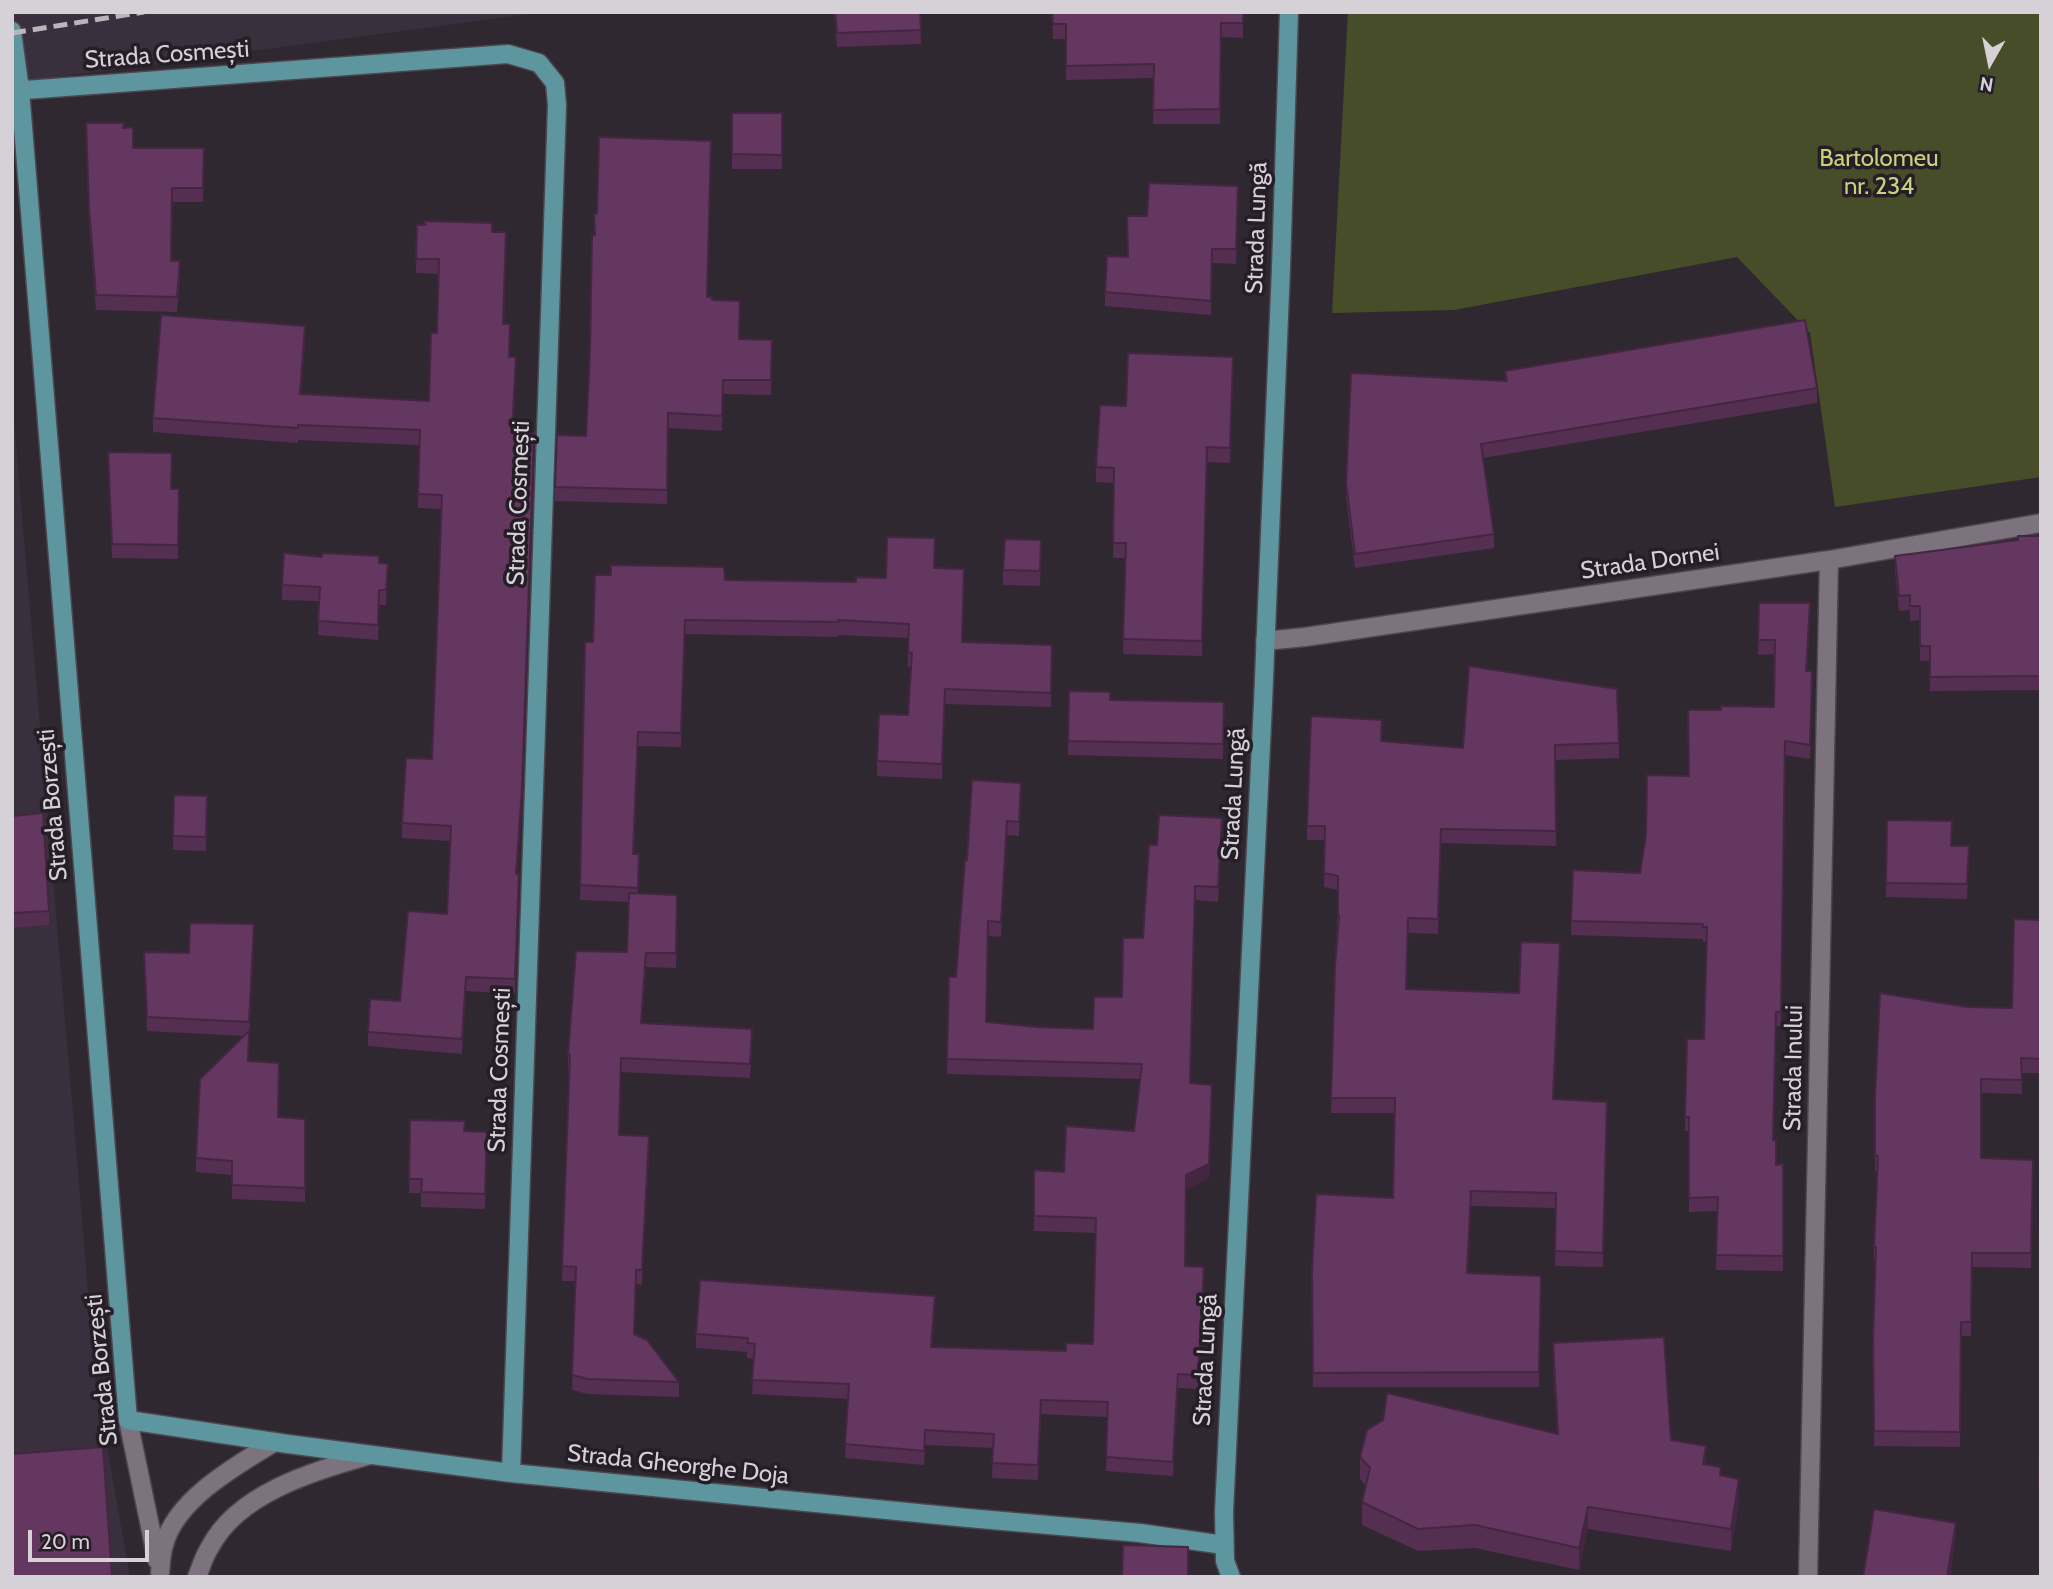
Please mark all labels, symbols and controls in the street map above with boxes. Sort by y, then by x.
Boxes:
north arrow [1955,28,2025,98]
street label: Strada Cosmești [84,35,250,75]
text: N [1978,72,1995,97]
park label: Bartolomeu nr. 234 [1819,145,1939,201]
street label: Strada Lungă [1240,161,1274,295]
street label: Strada Cosmești [502,420,536,586]
street label: Strada Dornei [1579,538,1721,586]
street label: Strada Lungă [1216,727,1252,861]
street label: Strada Borzești [32,728,74,882]
street label: Strada Cosmești [483,987,517,1153]
street label: Strada Inului [1779,1005,1809,1131]
street label: Strada Borzești [80,1293,124,1447]
street label: Strada Lungă [1188,1293,1224,1427]
street label: Strada Gheorghe Doja [566,1439,790,1491]
scale bar [32,1516,152,1560]
text: 20 m [41,1529,90,1554]

